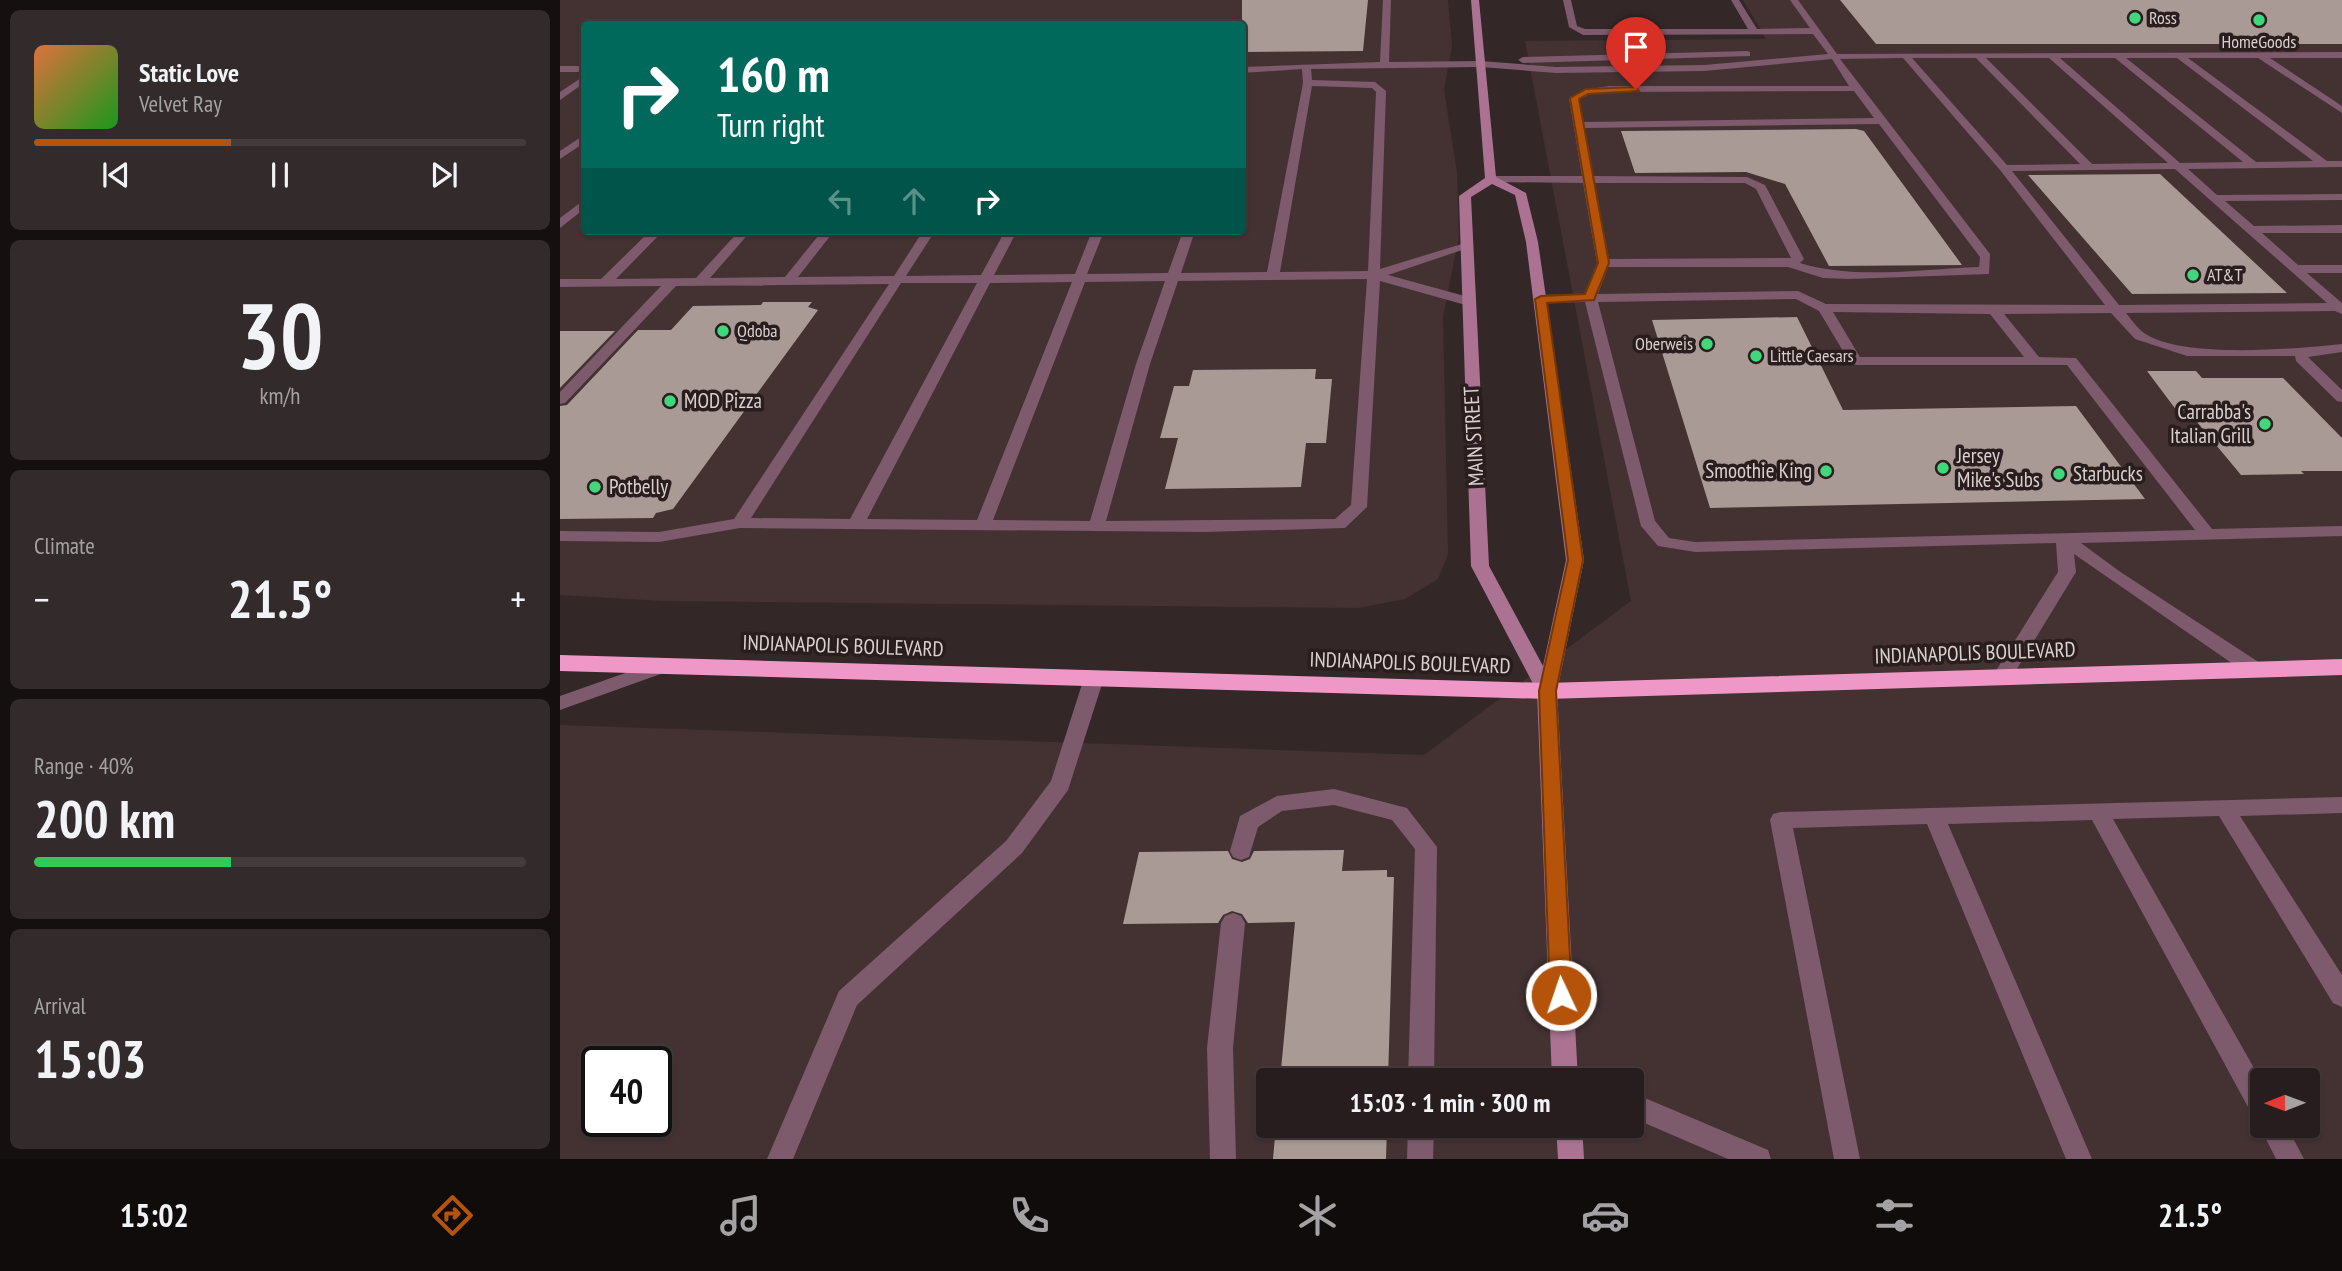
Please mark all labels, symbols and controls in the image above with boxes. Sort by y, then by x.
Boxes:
place label: Ross [2149,6,2177,29]
marker: Ross [2127,10,2143,26]
marker: HomeGoods [2251,12,2267,28]
pin [1606,17,1666,89]
icon: arrive [1617,28,1655,66]
place label: HomeGoods [2222,30,2296,53]
text: 160 m [717,42,830,106]
icon: right [602,49,693,140]
text: Static Love [139,56,239,89]
text: Velvet Ray [139,89,222,118]
text: Turn right [717,104,825,146]
icon: previous [97,156,135,194]
icon: pause [261,156,299,194]
icon: next [425,156,463,194]
icon: left [822,182,860,220]
icon: ahead [895,182,933,220]
icon: right [968,182,1006,220]
place label: AT&T [2207,263,2242,286]
marker: AT&T [2185,267,2201,283]
text: 30 [237,276,324,394]
place label: Qdoba [737,319,777,342]
marker: Qdoba [715,323,731,339]
place label: Oberweis [1635,332,1693,355]
marker: Oberweis [1699,336,1715,352]
place label: Little Caesars [1770,344,1854,367]
marker: Little Caesars [1748,348,1764,364]
text: km/h [260,381,300,410]
street label: MAIN STREET [1457,385,1490,487]
place label: MOD Pizza [684,387,762,414]
marker: MOD Pizza [662,393,678,409]
place label: Carrabba's Italian Grill [2170,398,2251,449]
marker: Carrabba's Italian Grill [2257,416,2273,432]
place label: Jersey Mike's Subs [1956,442,2040,493]
place label: Smoothie King [1705,457,1812,484]
marker: Jersey Mike's Subs [1935,460,1951,476]
place label: Starbucks [2073,460,2143,487]
marker: Smoothie King [1818,463,1834,479]
marker: Starbucks [2051,466,2067,482]
place label: Potbelly [609,473,668,500]
marker: Potbelly [587,479,603,495]
text: Climate [34,531,95,560]
text: 21.5° [228,565,332,632]
text: − [34,574,50,623]
text: + [510,574,526,623]
street label: INDIANAPOLIS BOULEVARD [742,628,944,663]
street label: INDIANAPOLIS BOULEVARD [1874,635,2076,670]
street label: INDIANAPOLIS BOULEVARD [1309,645,1511,680]
text: Range · 40% [34,751,134,780]
text: 200 km [34,785,175,852]
position arrow [1524,958,1598,1032]
text: Arrival [34,991,86,1020]
text: 15:03 [34,1025,146,1092]
speed limit sign: 40 [581,1046,672,1137]
north arrow [2250,1068,2320,1138]
map controls [2250,1068,2320,1138]
text: 15:03 · 1 min · 300 m [1350,1086,1550,1119]
icon: directions [428,1191,477,1240]
icon: music [716,1191,765,1240]
icon: phone [1005,1191,1054,1240]
icon: climate [1293,1191,1342,1240]
icon: car [1581,1191,1630,1240]
icon: filters [1870,1191,1919,1240]
text: 15:02 [120,1194,189,1236]
text: 21.5° [2158,1194,2222,1236]

